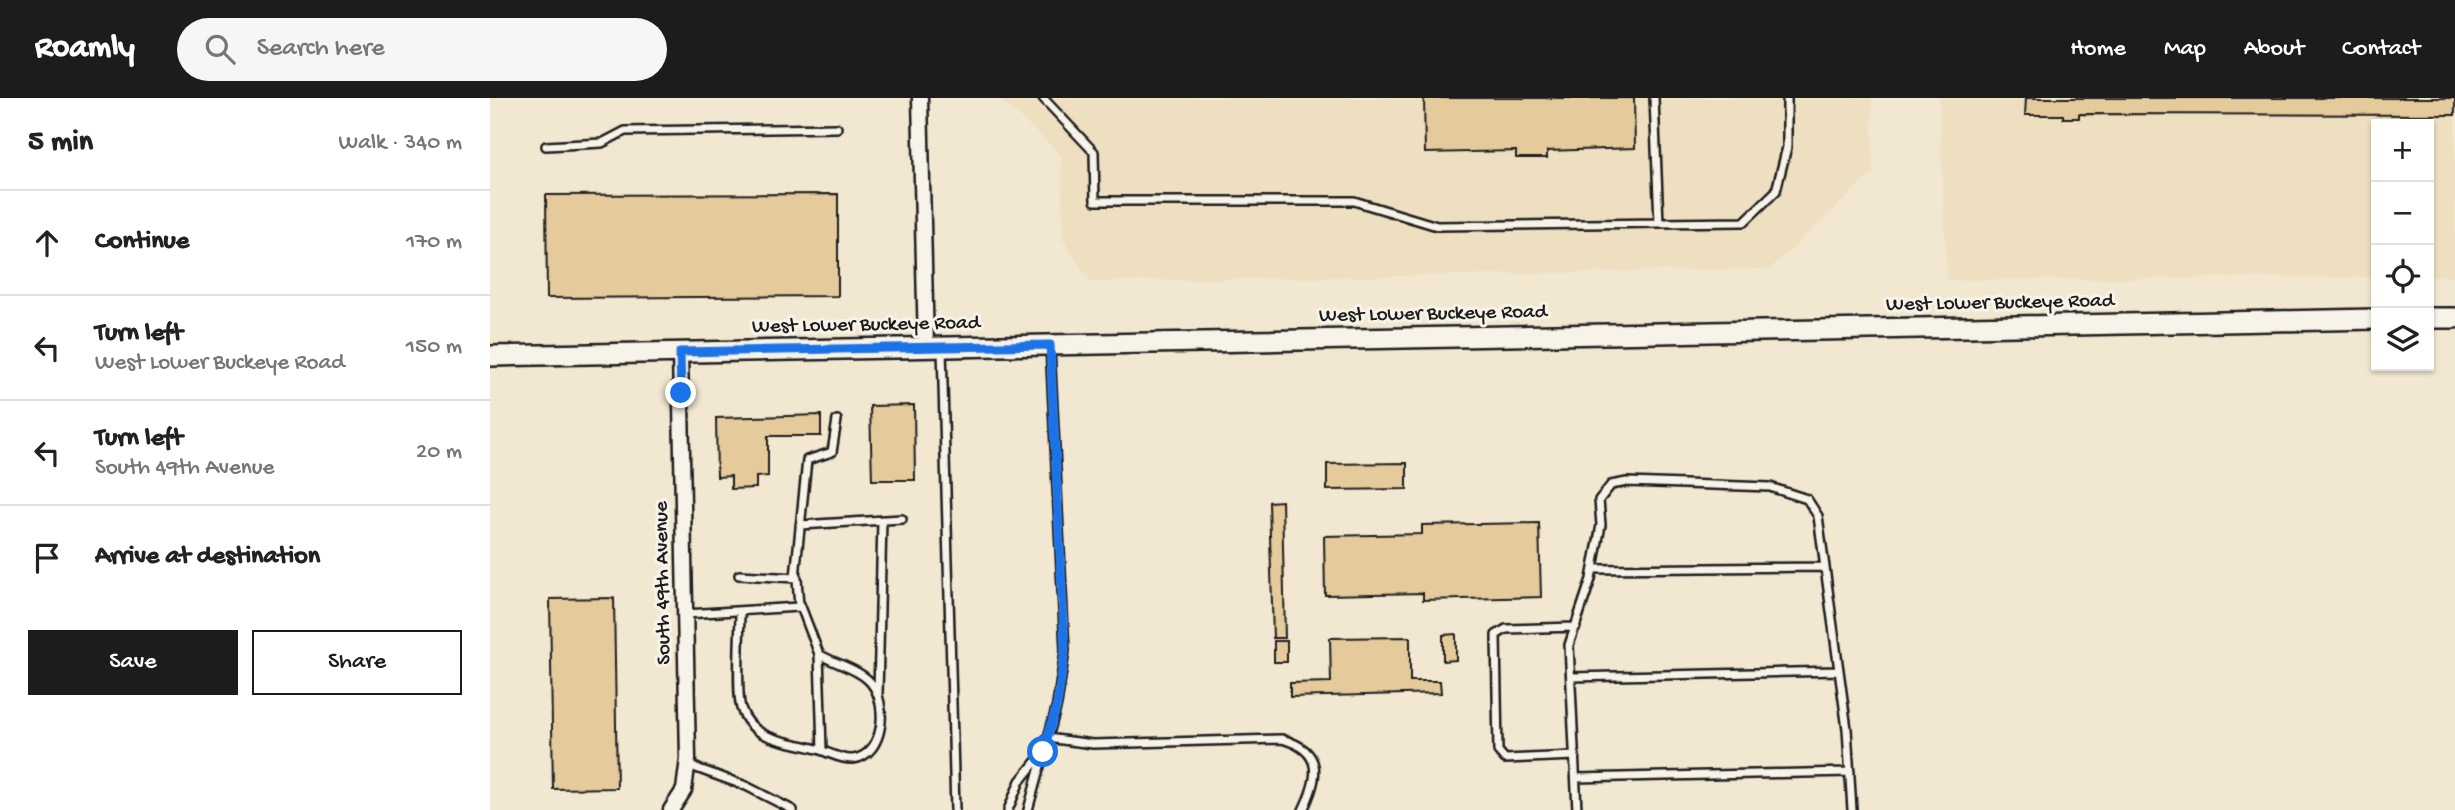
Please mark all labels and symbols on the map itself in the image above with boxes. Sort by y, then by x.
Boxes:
street label: West Lower Buckeye Road [1886,289,2116,318]
street label: West Lower Buckeye Road [1319,300,1549,329]
street label: West Lower Buckeye Road [752,311,982,340]
route end [665,377,696,408]
street label: South 49th Avenue [650,500,678,665]
route start [1027,736,1058,767]

